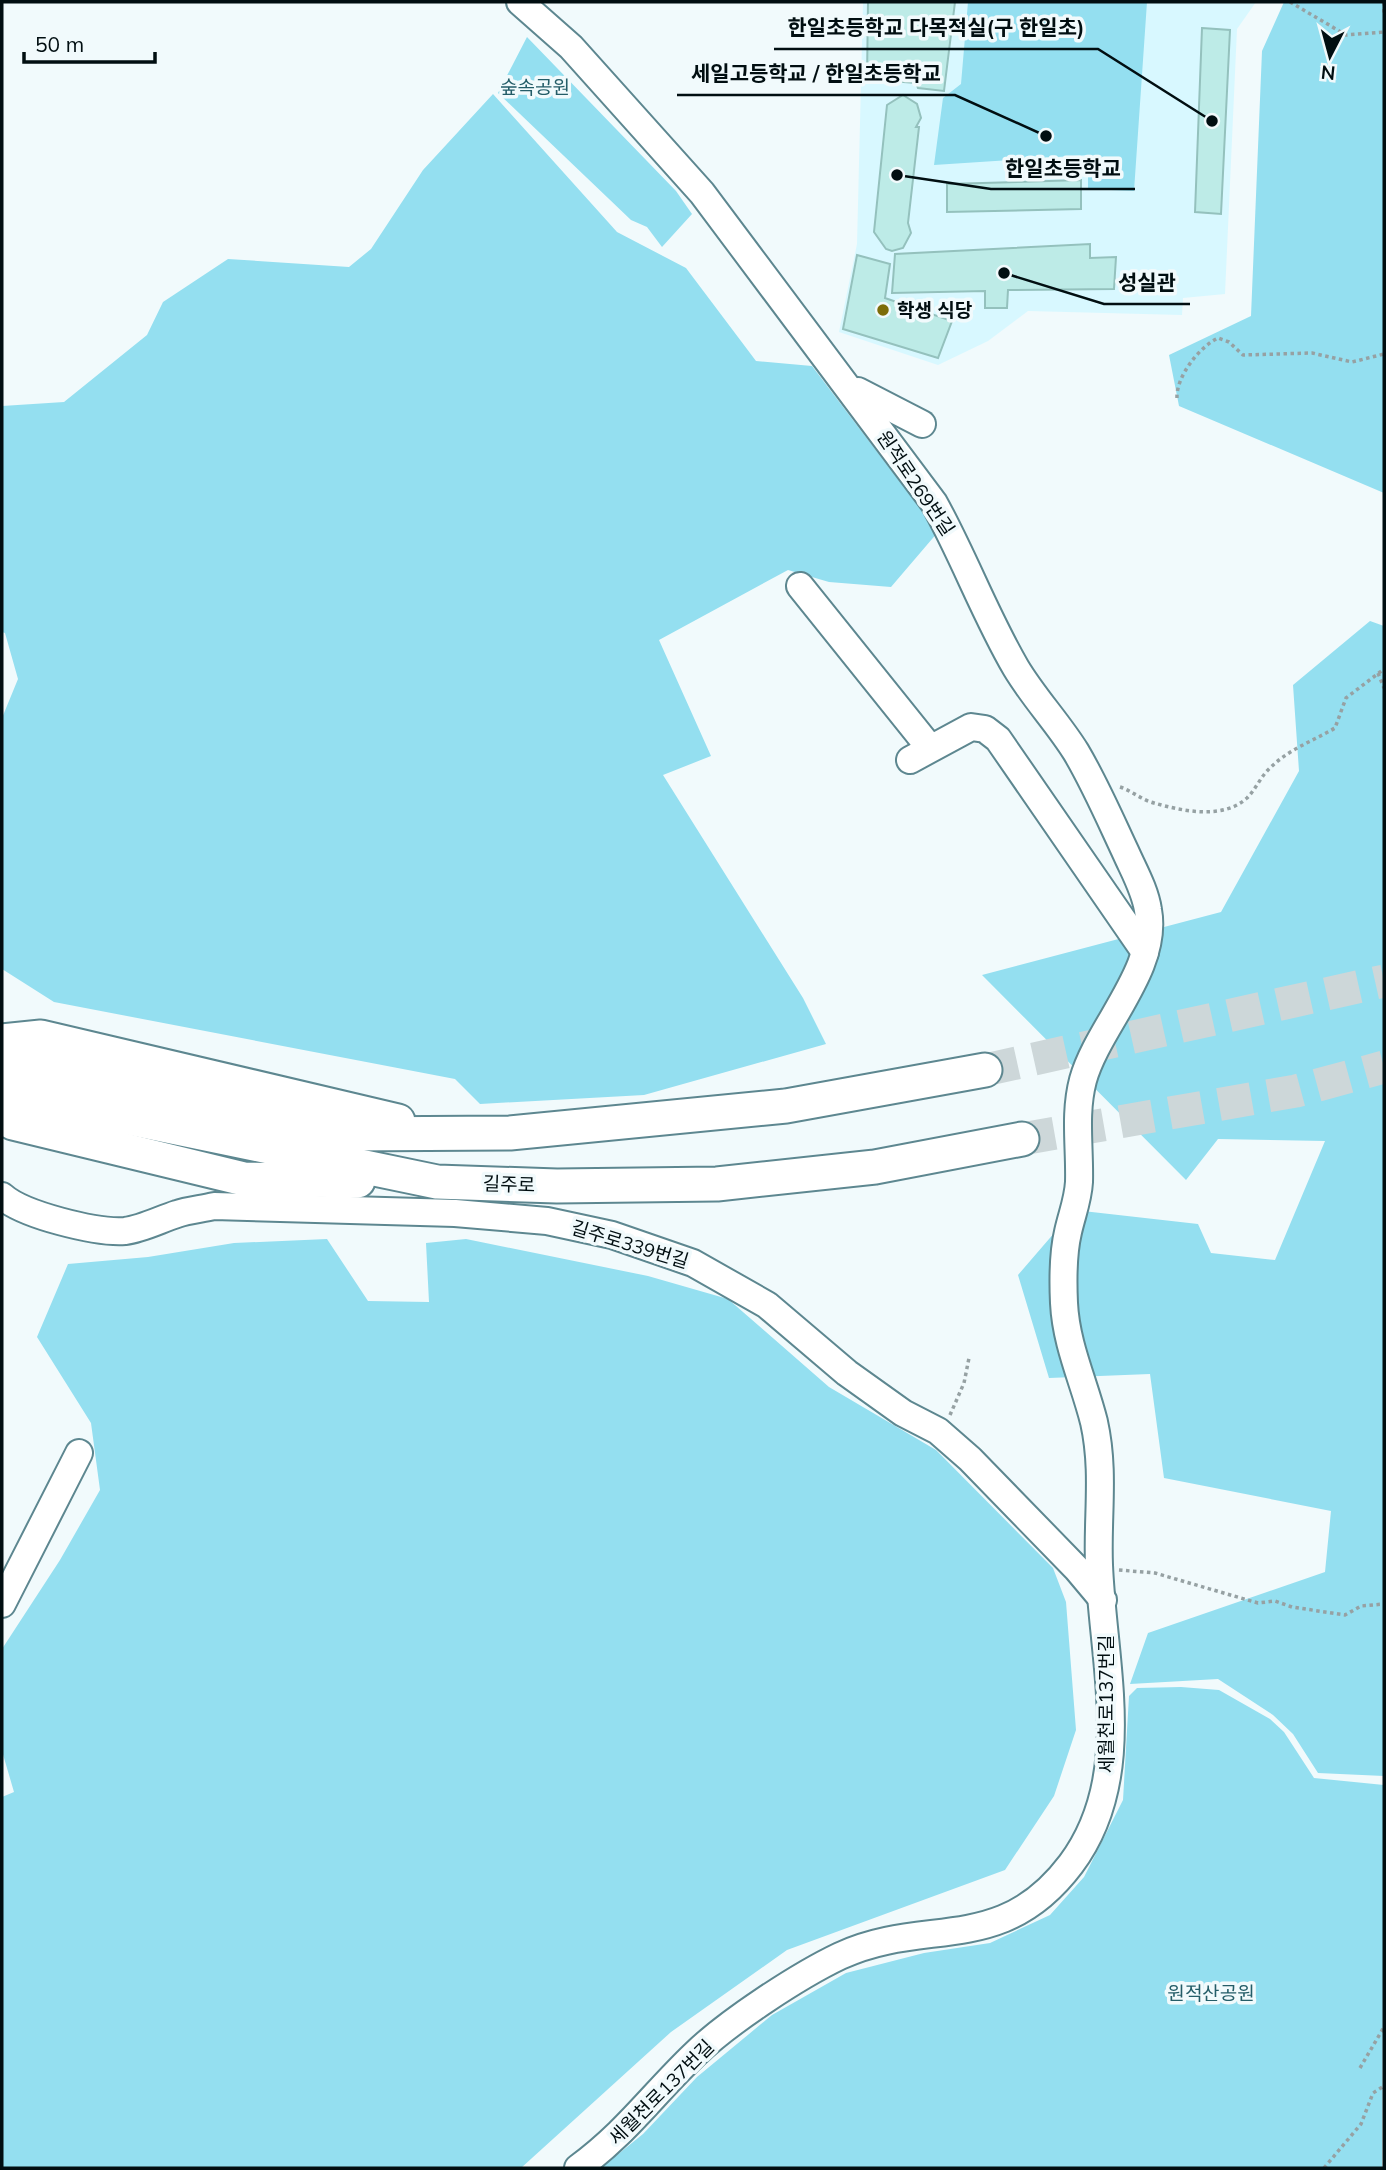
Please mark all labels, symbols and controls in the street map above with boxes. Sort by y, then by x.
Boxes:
callout: 한일초등학교 다목적실(구 한일초) [774,7,1098,49]
text: 한일초등학교 다목적실(구 한일초) [788,14,1084,40]
scale bar [24,21,156,65]
north arrow [1295,21,1365,91]
text: 50 m [35,31,84,57]
callout: 세일고등학교 / 한일초등학교 [677,53,955,95]
text: 세일고등학교 / 한일초등학교 [691,60,941,86]
text: N [1320,60,1337,86]
park label: 숲속공원 [500,75,570,99]
callout: 한일초등학교 [991,147,1135,189]
text: 한일초등학교 [1005,155,1121,181]
callout: 성실관 [1104,262,1190,304]
text: 성실관 [1118,269,1176,295]
place label: 학생 식당 [897,298,973,322]
marker: 학생 식당 [875,302,891,318]
street label: 원적로269번길 [872,426,960,540]
street label: 길주로 [482,1171,536,1197]
street label: 길주로339번길 [568,1215,692,1273]
street label: 세월천로137번길 [1094,1634,1118,1774]
park label: 원적산공원 [1167,1981,1255,2005]
street label: 세월천로137번길 [603,2034,719,2150]

